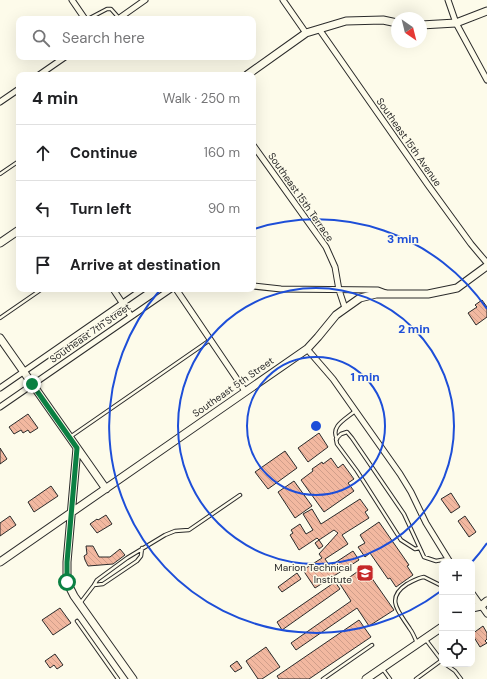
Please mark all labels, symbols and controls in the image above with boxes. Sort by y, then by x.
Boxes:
north arrow [391,12,427,48]
search box [16,16,256,60]
icon: search [30,27,52,49]
text: Search here [62,28,145,48]
text: 4 min [32,87,78,109]
text: Walk · 250 m [163,90,240,107]
street label: Southeast 15th Avenue [374,95,445,189]
icon: ahead [32,142,54,164]
text: Continue [70,143,138,163]
text: 160 m [204,144,240,161]
street label: Southeast 15th Terrace [265,150,337,244]
icon: left [32,198,54,220]
text: Turn left [70,199,131,219]
text: 90 m [208,200,240,217]
text: 3 min [387,231,419,247]
icon: arrive [32,254,54,276]
text: Arrive at destination [70,255,221,275]
street label: Southeast 7th Street [47,300,133,366]
text: 2 min [398,321,430,337]
street label: Southeast 5th Street [190,354,276,420]
text: 1 min [350,369,380,385]
route end [23,375,41,393]
centre of rings [309,419,323,433]
map controls [439,559,475,667]
button: + [439,559,475,595]
place label: Marion Technical Institute [274,561,352,586]
school or university icon: Marion Technical Institute [355,563,375,583]
route start [58,573,76,591]
button: − [439,595,475,631]
button: locate [439,631,475,667]

